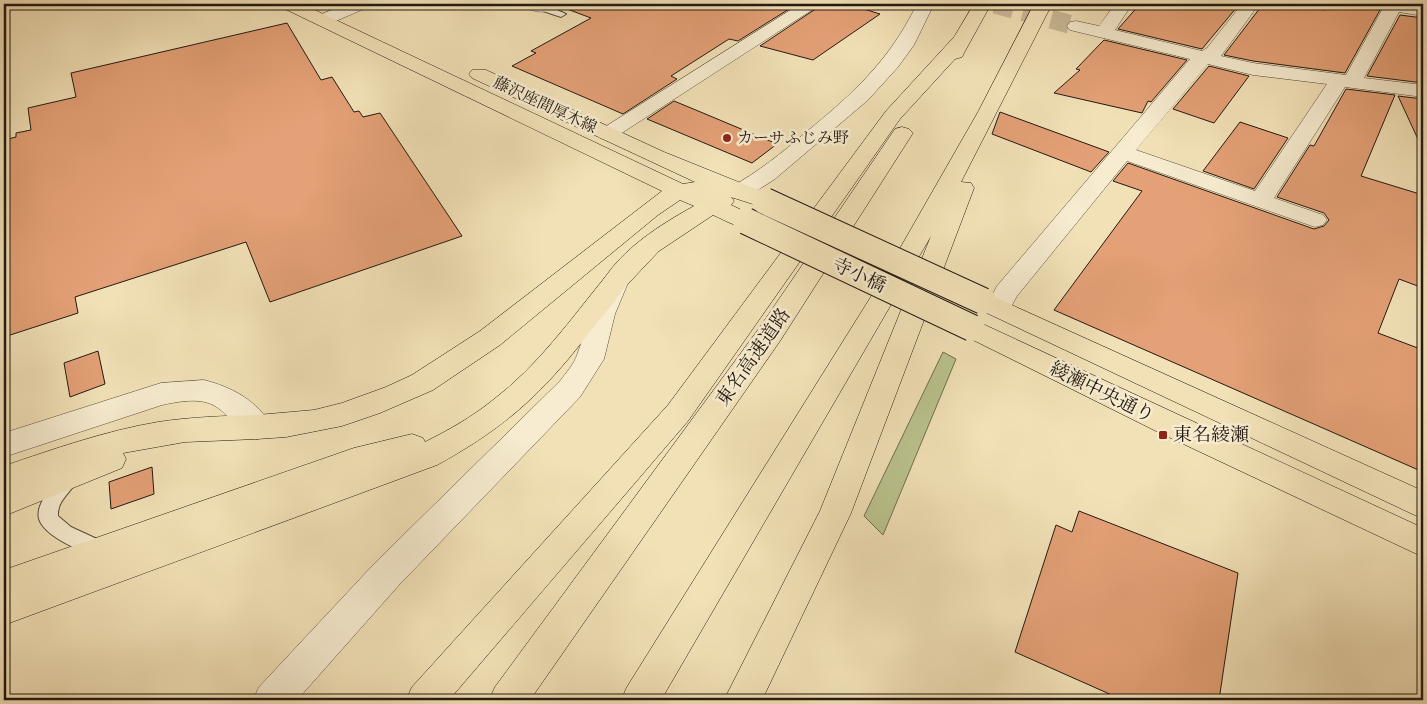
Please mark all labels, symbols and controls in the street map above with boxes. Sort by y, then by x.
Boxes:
street label: 藤沢座間厚木線 [490,71,600,139]
place label: カーサふじみ野 [737,127,849,149]
marker: カーサふじみ野 [721,132,733,144]
street label: 寺小橋 [828,251,890,299]
street label: 東名高速道路 [710,303,796,411]
street label: 綾瀬中央通り [1045,355,1159,429]
place label: 東名綾瀬 [1173,422,1249,448]
marker: 東名綾瀬 [1157,429,1169,441]

